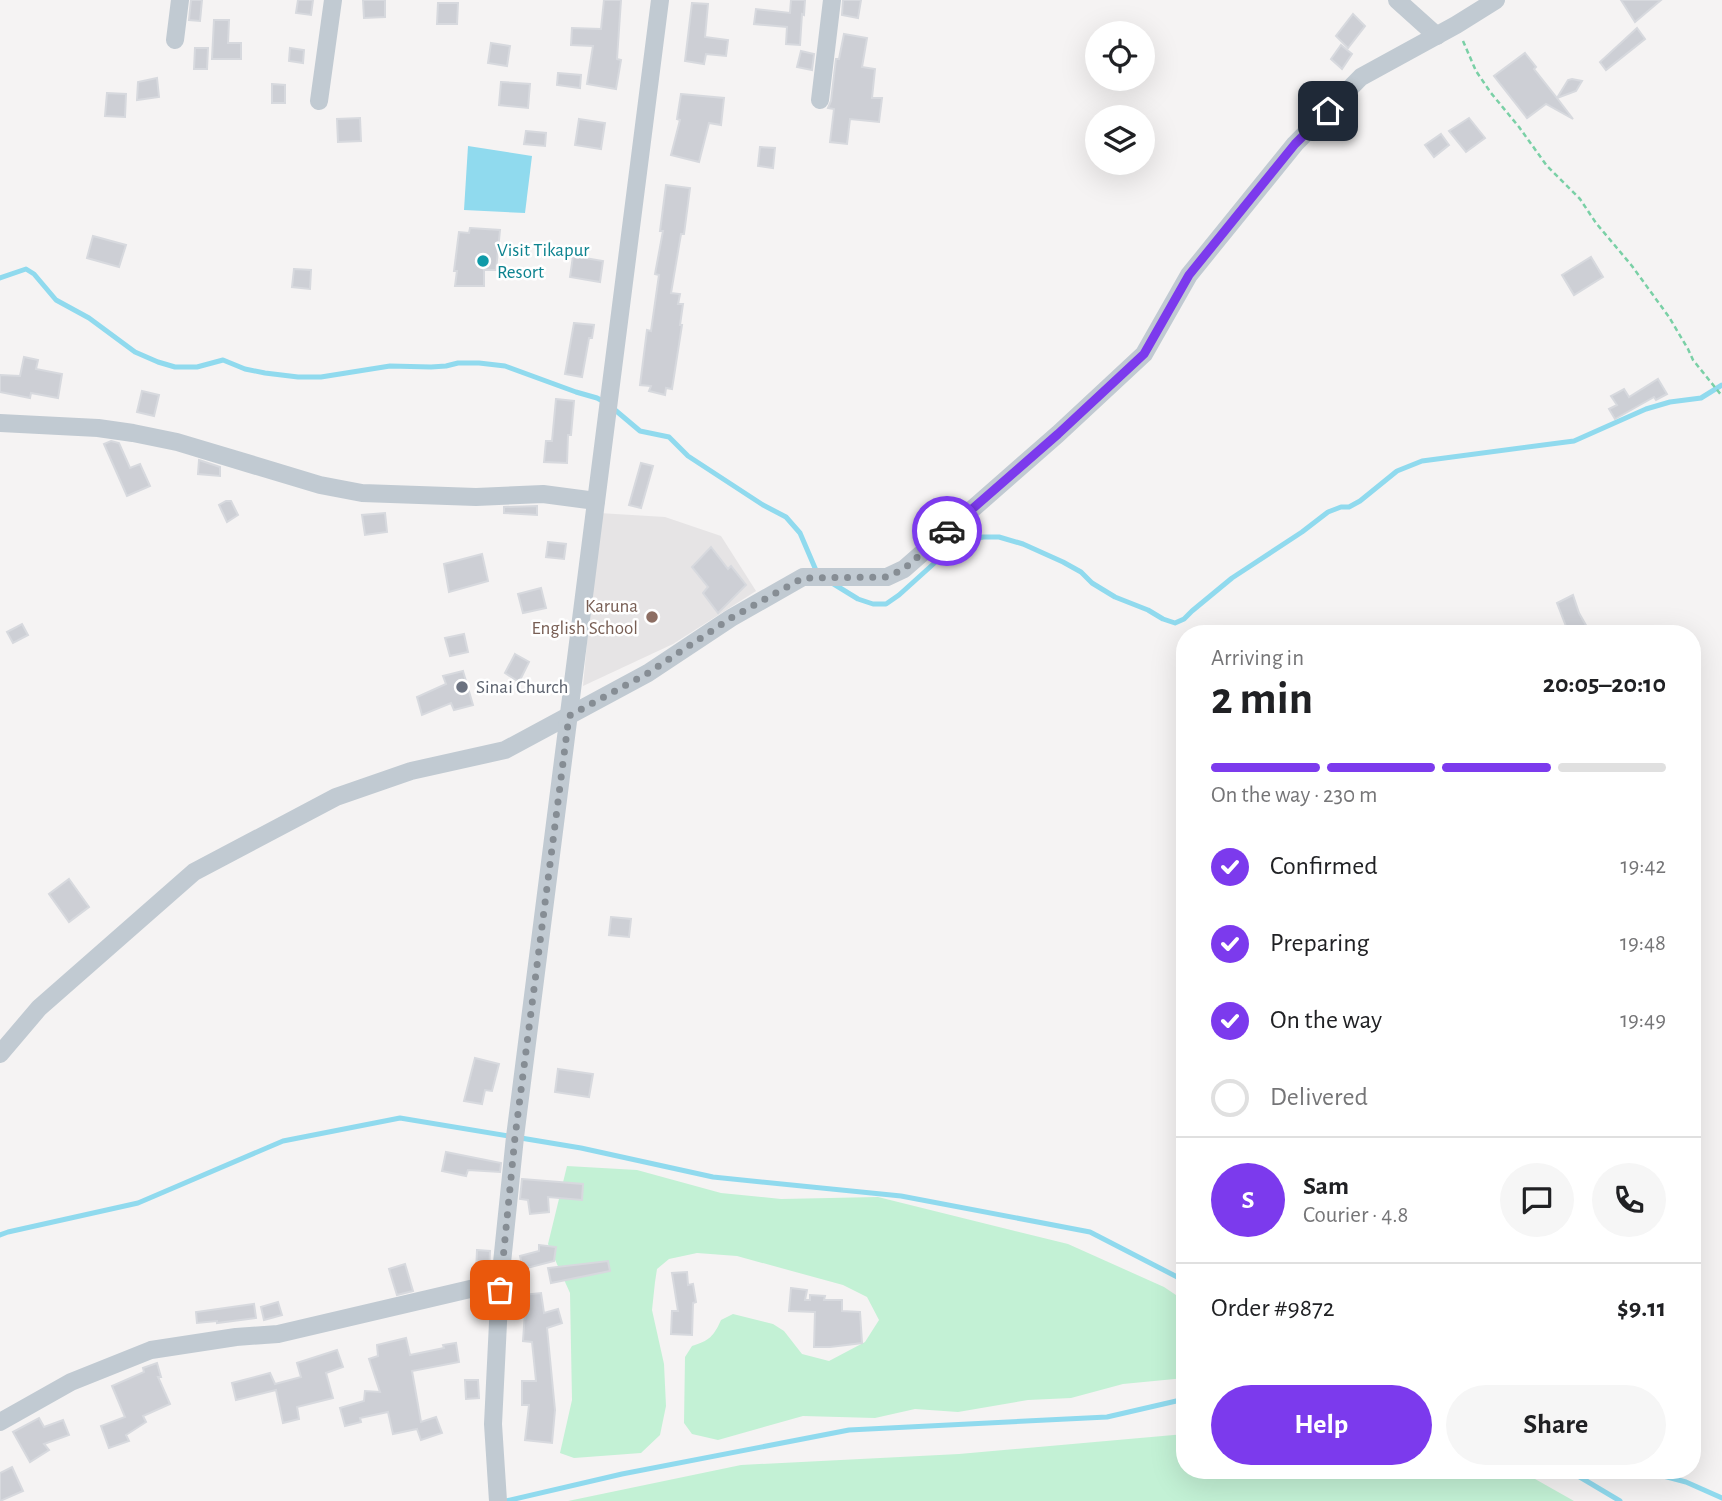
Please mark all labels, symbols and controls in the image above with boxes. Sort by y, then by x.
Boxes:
map controls [1085,21,1155,175]
button: locate [1085,21,1155,91]
pin [1298,81,1358,141]
icon: home [1309,92,1347,130]
button: layers [1085,105,1155,175]
place label: Visit Tikapur Resort [497,241,589,282]
marker: Visit Tikapur Resort [475,253,491,269]
courier [912,496,982,566]
icon: car [928,512,966,550]
place label: Karuna English School [532,597,638,638]
marker: Karuna English School [644,609,660,625]
text: Arriving in [1211,647,1304,670]
text: 20:05–20:10 [1543,671,1666,697]
text: 2 min [1211,676,1313,722]
place label: Sinai Church [476,678,568,697]
marker: Sinai Church [454,679,470,695]
text: On the way · 230 m [1211,784,1377,807]
icon: check [1211,848,1249,886]
text: Confirmed [1270,853,1378,879]
text: 19:42 [1620,855,1666,878]
icon: check [1211,925,1249,963]
text: Preparing [1270,930,1369,956]
text: 19:48 [1620,932,1666,955]
icon: check [1211,1002,1249,1040]
text: On the way [1270,1007,1382,1033]
text: 19:49 [1620,1009,1666,1032]
text: Delivered [1270,1084,1368,1110]
button: chat [1500,1163,1574,1237]
button: phone [1592,1163,1666,1237]
text: Sam [1303,1173,1349,1199]
text: S [1242,1187,1254,1213]
text: Courier · 4.8 [1303,1204,1408,1227]
pin [470,1260,530,1320]
icon: bag [481,1271,519,1309]
text: Order #9872 [1211,1295,1335,1321]
text: $9.11 [1617,1295,1666,1321]
button: Help [1211,1385,1432,1465]
button: Share [1446,1385,1666,1465]

